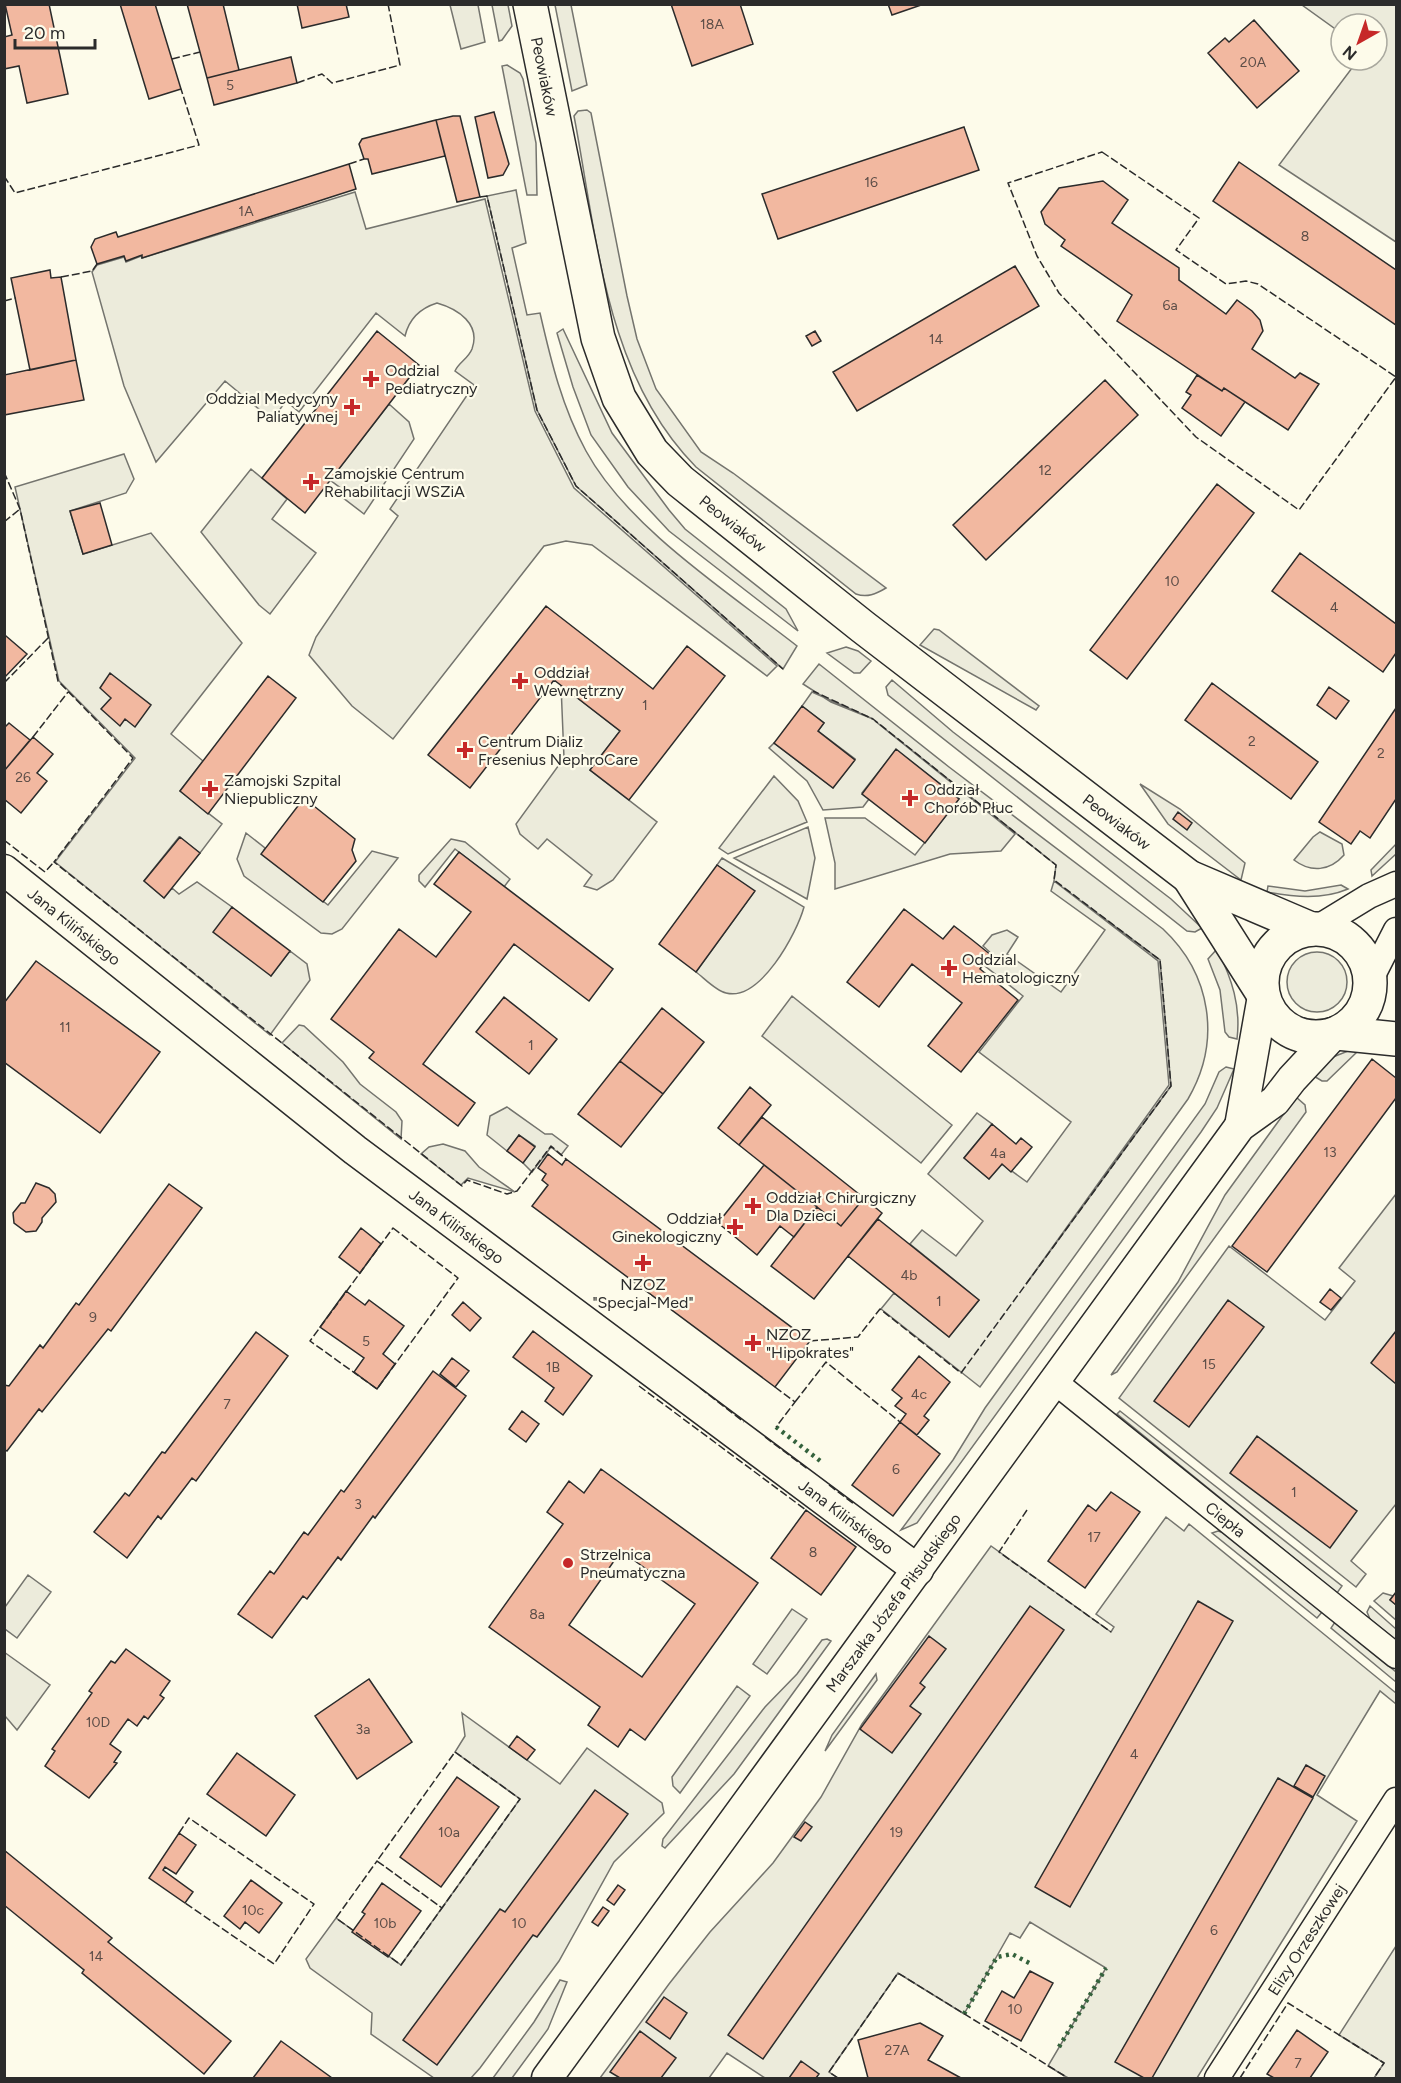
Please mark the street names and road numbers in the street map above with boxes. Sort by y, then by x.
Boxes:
street label: Peowiaków [527,35,562,118]
street label: Peowiaków [696,491,771,556]
street label: Peowiaków [1079,790,1155,854]
street label: Jana Kilińskiego [24,883,125,969]
street label: Jana Kilińskiego [406,1184,508,1268]
street label: Jana Kilińskiego [795,1475,898,1558]
street label: Ciepła [1202,1497,1250,1541]
street label: Marszałka Józefa Piłsudskiego [822,1509,964,1696]
street label: Elizy Orzeszkowej [1263,1880,1349,1999]

